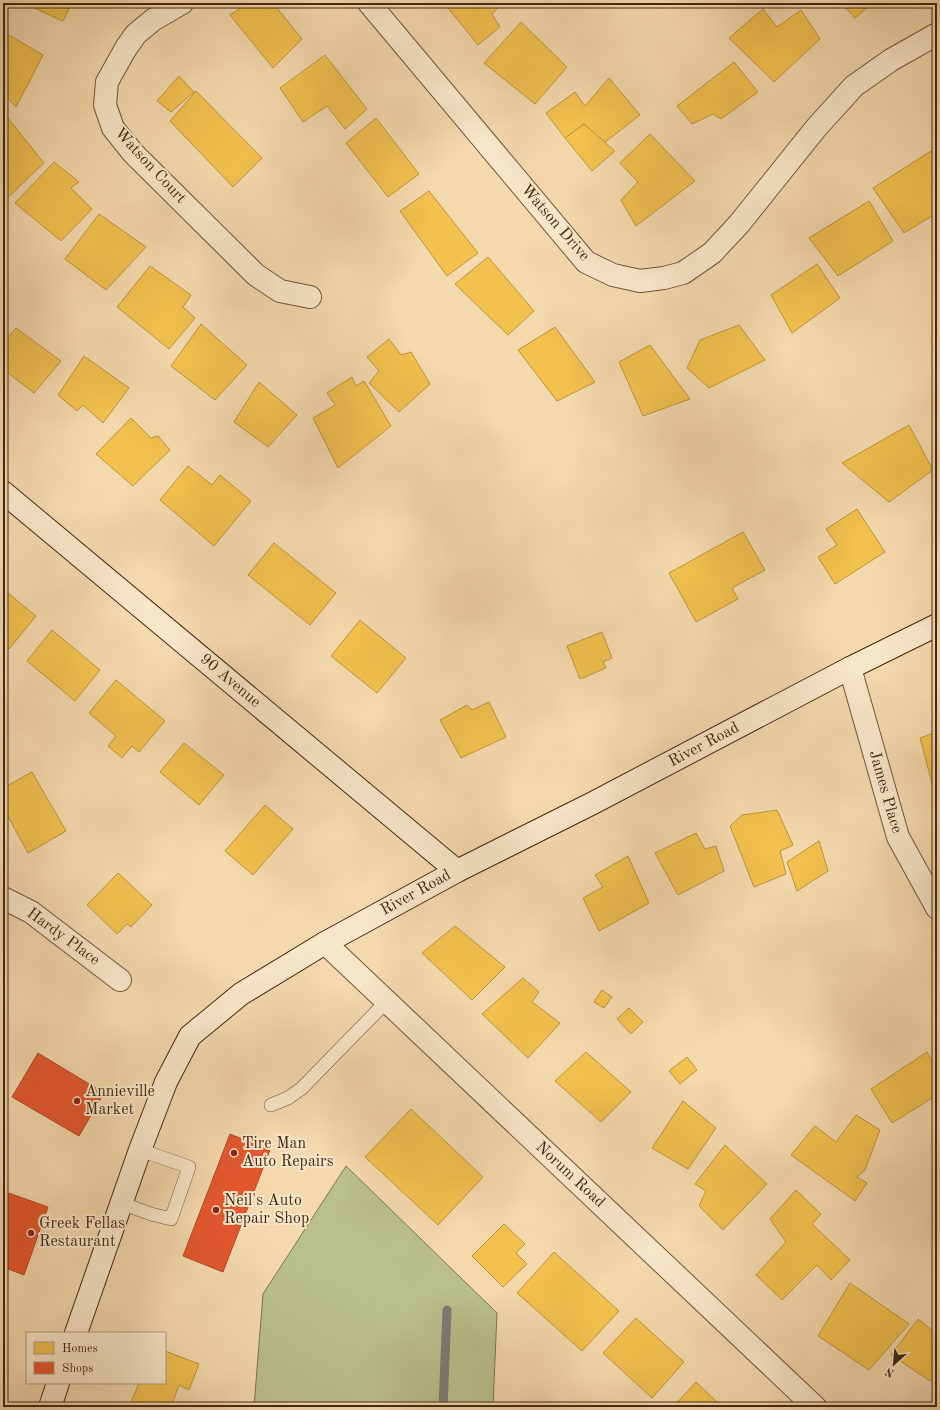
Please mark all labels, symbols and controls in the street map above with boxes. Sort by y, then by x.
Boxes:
street label: Watson Court [111,125,189,207]
street label: Watson Drive [518,182,592,264]
street label: 90 Avenue [197,651,263,711]
street label: River Road [666,720,742,770]
street label: James Place [866,749,904,835]
street label: River Road [378,867,454,919]
street label: Hardy Place [24,905,102,969]
place label: Annieville Market [85,1084,155,1118]
marker: Annieville Market [72,1096,82,1106]
place label: Tire Man Auto Repairs [242,1136,334,1170]
street label: Norum Road [532,1139,608,1211]
marker: Tire Man Auto Repairs [229,1148,239,1158]
place label: Neil's Auto Repair Shop [224,1193,309,1227]
marker: Neil's Auto Repair Shop [211,1205,221,1215]
place label: Greek Fellas Restaurant [39,1216,125,1250]
marker: Greek Fellas Restaurant [26,1228,36,1238]
legend [26,1332,166,1384]
text: Homes [62,1343,98,1355]
north arrow [874,1344,914,1384]
text: Shops [62,1363,93,1375]
text: N [883,1364,896,1378]

